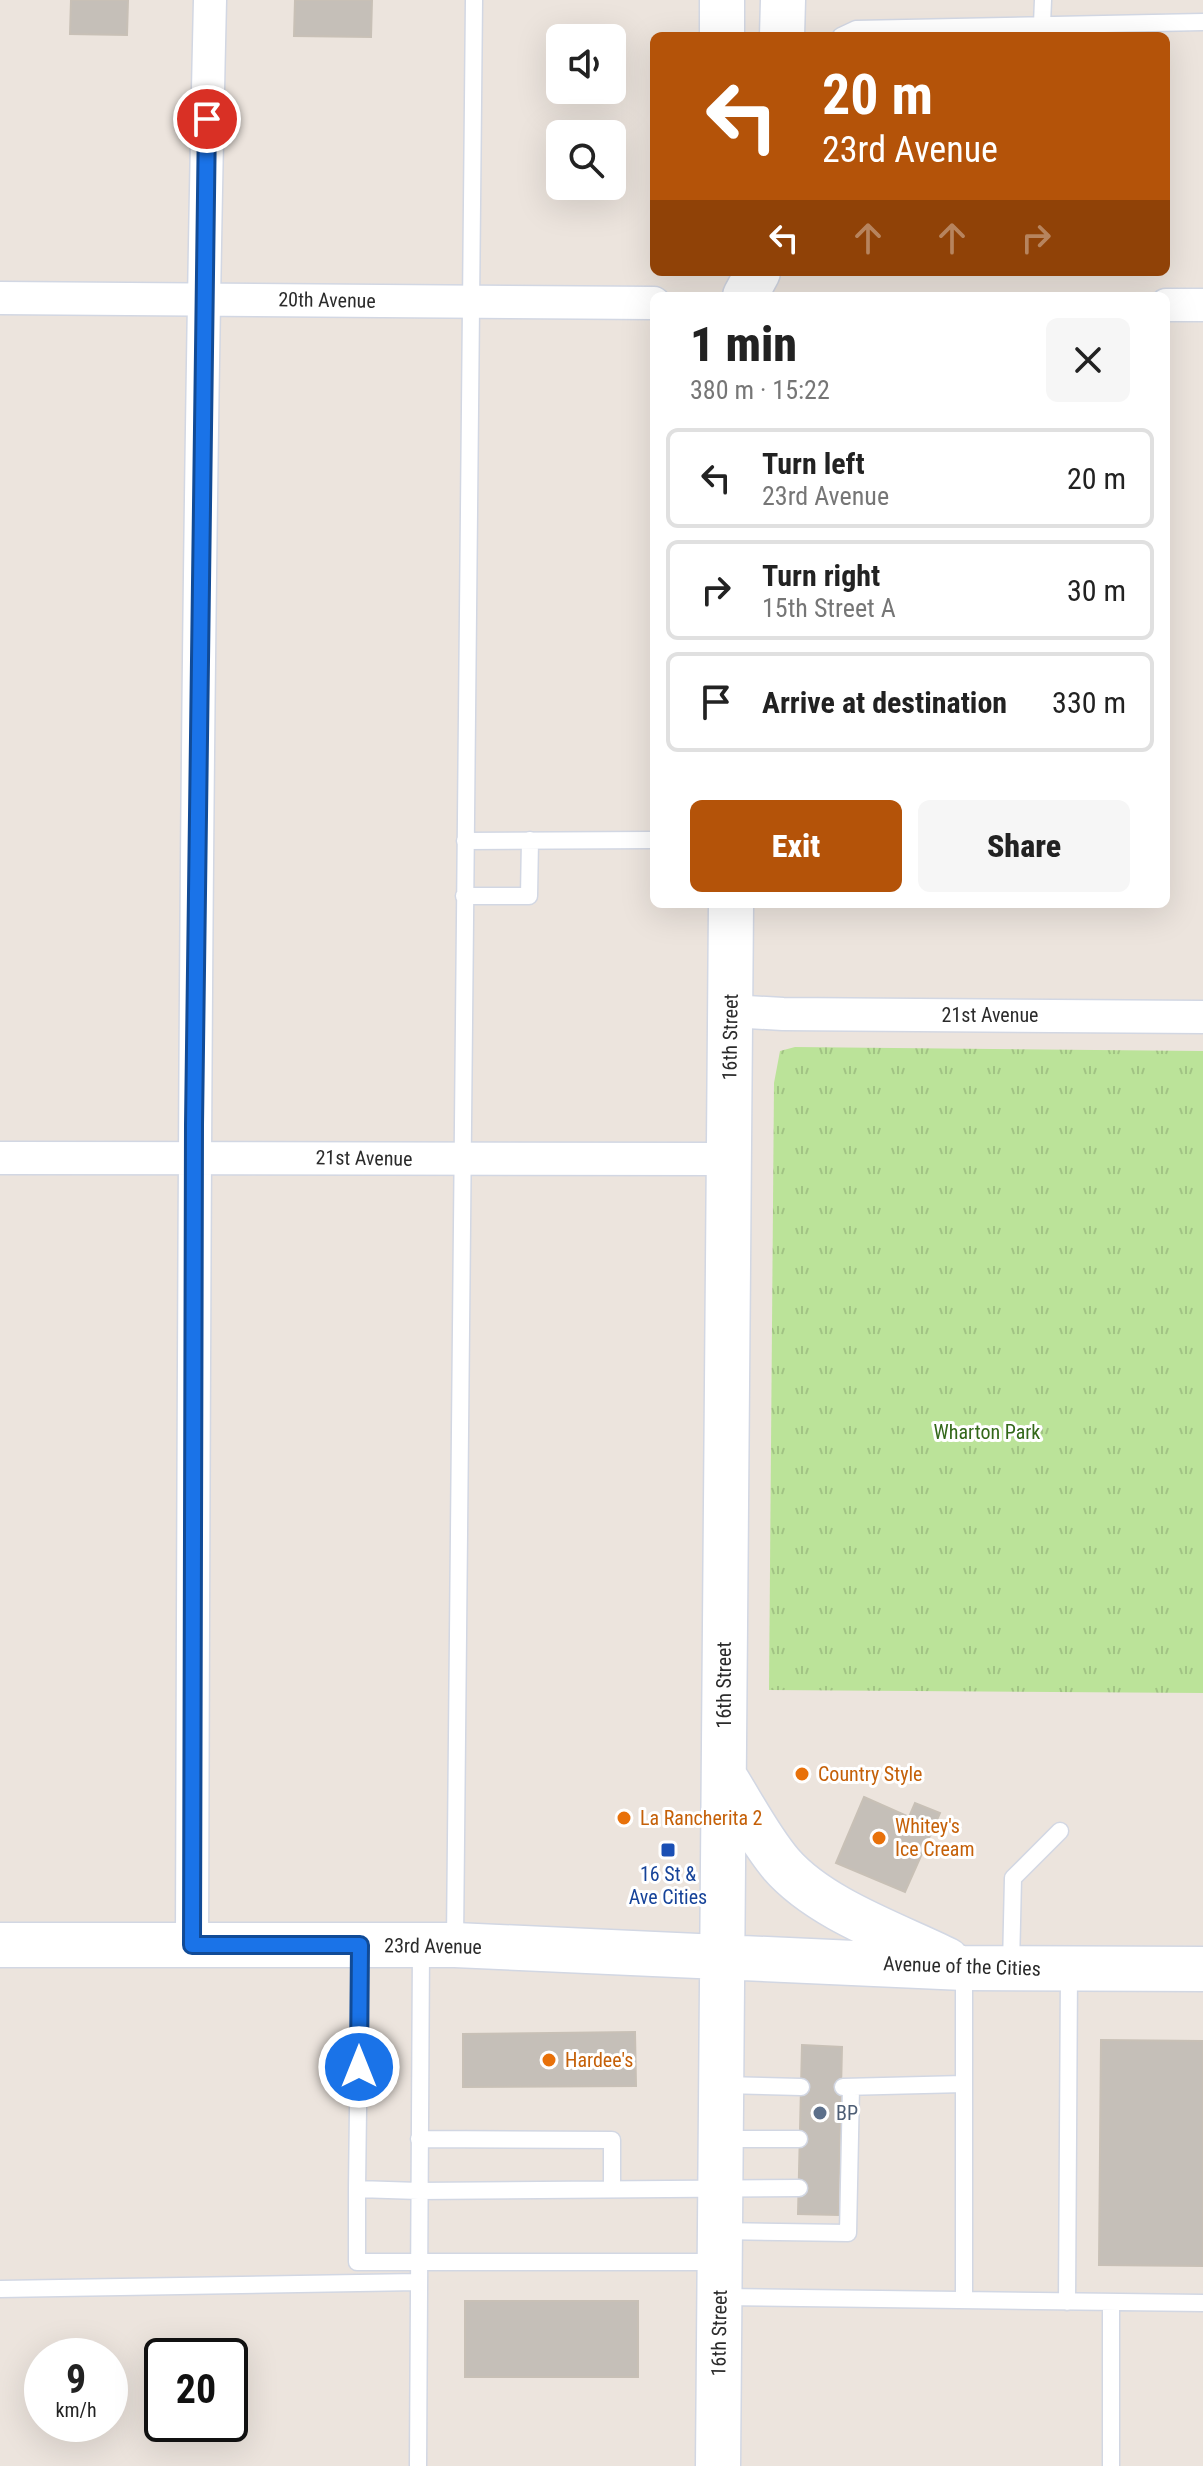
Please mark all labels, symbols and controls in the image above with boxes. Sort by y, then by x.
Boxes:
map controls [546,24,626,200]
button: sound [546,24,626,104]
text: 20 m [822,62,933,128]
icon: left [690,64,794,168]
pin [173,85,241,153]
icon: arrive [185,97,229,141]
button: search [546,120,626,200]
text: 23rd Avenue [822,129,998,171]
icon: left [762,216,806,260]
icon: ahead [846,216,890,260]
icon: ahead [930,216,974,260]
icon: right [1014,216,1058,260]
street label: 20th Avenue [278,287,376,313]
text: 1 min [690,316,797,373]
button: close [1046,318,1130,402]
text: 380 m · 15:22 [690,375,830,405]
text: Turn left [762,446,865,481]
icon: left [694,456,738,500]
text: 20 m [1067,461,1126,496]
text: 23rd Avenue [762,481,889,511]
text: Turn right [762,558,880,593]
icon: right [694,568,738,612]
text: 30 m [1067,573,1126,608]
text: 15th Street A [762,593,896,623]
icon: arrive [694,680,738,724]
text: Arrive at destination [762,685,1007,720]
text: 330 m [1052,685,1126,720]
button: Exit [690,800,902,892]
button: Share [918,800,1130,892]
street label: 16th Street [717,993,743,1081]
street label: 21st Avenue [942,1003,1038,1027]
street label: 21st Avenue [315,1145,413,1171]
park label: Wharton Park [934,1420,1040,1444]
street label: 16th Street [712,1642,736,1728]
place label: Country Style [818,1762,922,1786]
marker: Country Style [793,1765,811,1783]
place label: La Rancherita 2 [640,1806,763,1830]
marker: La Rancherita 2 [615,1809,633,1827]
place label: Whitey's Ice Cream [895,1814,974,1861]
marker: Whitey's Ice Cream [870,1829,888,1847]
marker: 16 St & Ave Cities [659,1841,677,1859]
place label: 16 St & Ave Cities [629,1862,707,1909]
street label: 23rd Avenue [384,1933,482,1959]
street label: Avenue of the Cities [883,1951,1041,1981]
position arrow [317,2025,401,2109]
place label: Hardee's [565,2048,633,2072]
marker: Hardee's [540,2051,558,2069]
place label: BP [836,2101,858,2125]
marker: BP [811,2104,829,2122]
street label: 16th Street [706,2289,732,2377]
speed limit sign: 20 [144,2338,248,2442]
text: 9 [66,2356,86,2403]
text: km/h [55,2398,97,2422]

